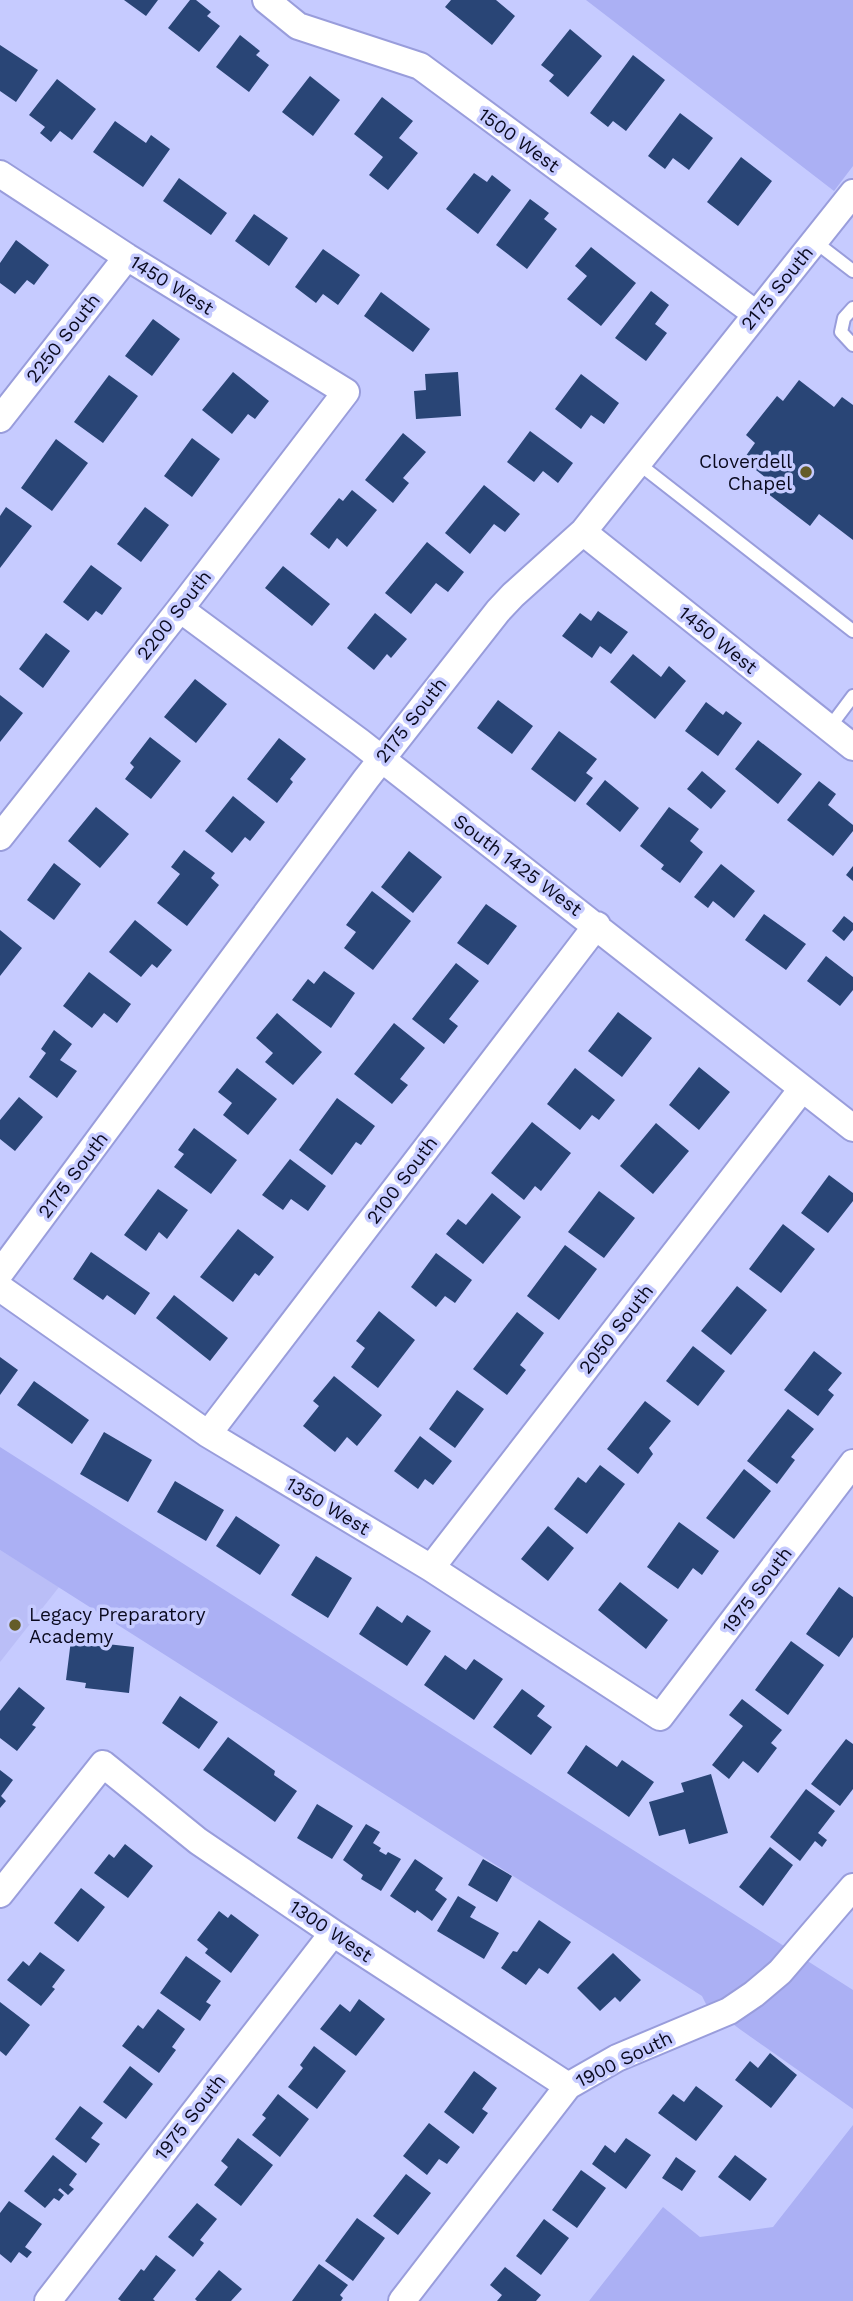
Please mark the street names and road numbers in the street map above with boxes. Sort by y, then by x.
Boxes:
street label: 1500 West [474,103,564,177]
street label: 2175 South [736,241,818,335]
street label: 1450 West [126,250,218,320]
street label: 2250 South [21,289,105,387]
street label: 2200 South [132,566,216,664]
street label: 1450 West [674,601,762,679]
street label: 2175 South [371,673,451,767]
street label: South 1425 West [449,809,587,921]
street label: 2175 South [33,1127,113,1223]
street label: 2100 South [362,1132,442,1228]
street label: 2050 South [574,1280,658,1378]
street label: 1350 West [282,1472,374,1540]
street label: 1975 South [717,1542,797,1638]
street label: 1300 West [285,1895,377,1967]
street label: 1900 South [572,2026,676,2092]
street label: 1975 South [150,2070,230,2164]

